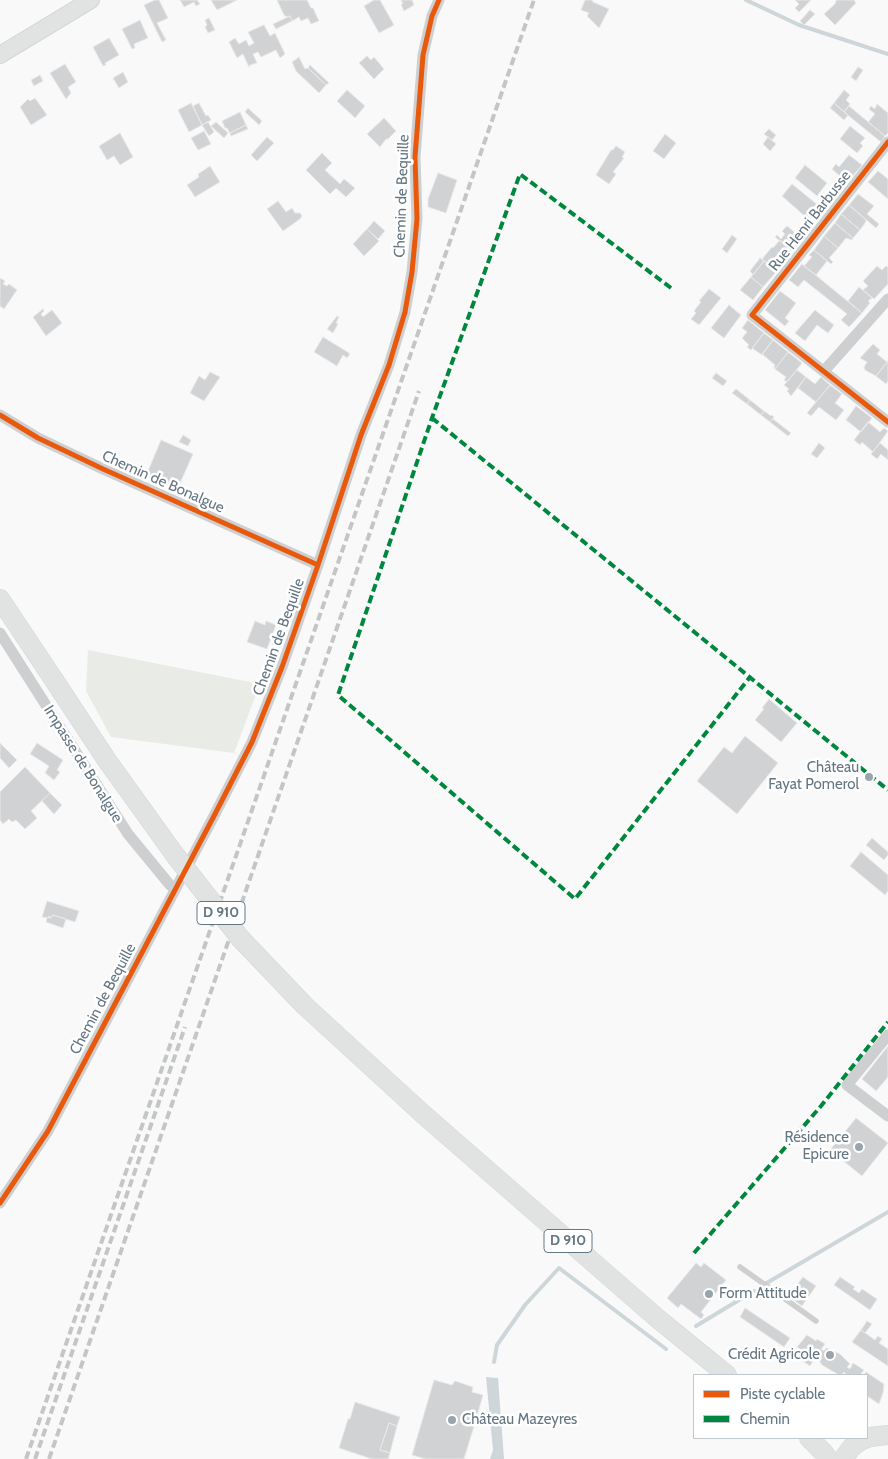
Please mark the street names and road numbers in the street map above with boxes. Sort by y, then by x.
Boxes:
street label: Chemin de Bequille [391,134,413,258]
street label: Rue Henri Barbusse [765,167,855,275]
street label: Chemin de Bonalgue [99,447,227,517]
street label: Chemin de Bequille [249,576,309,698]
street label: Impasse de Bonalgue [40,702,126,826]
road number: D 910 [197,901,245,924]
street label: Chemin de Bequille [66,940,140,1058]
road number: D 910 [544,1230,592,1252]

